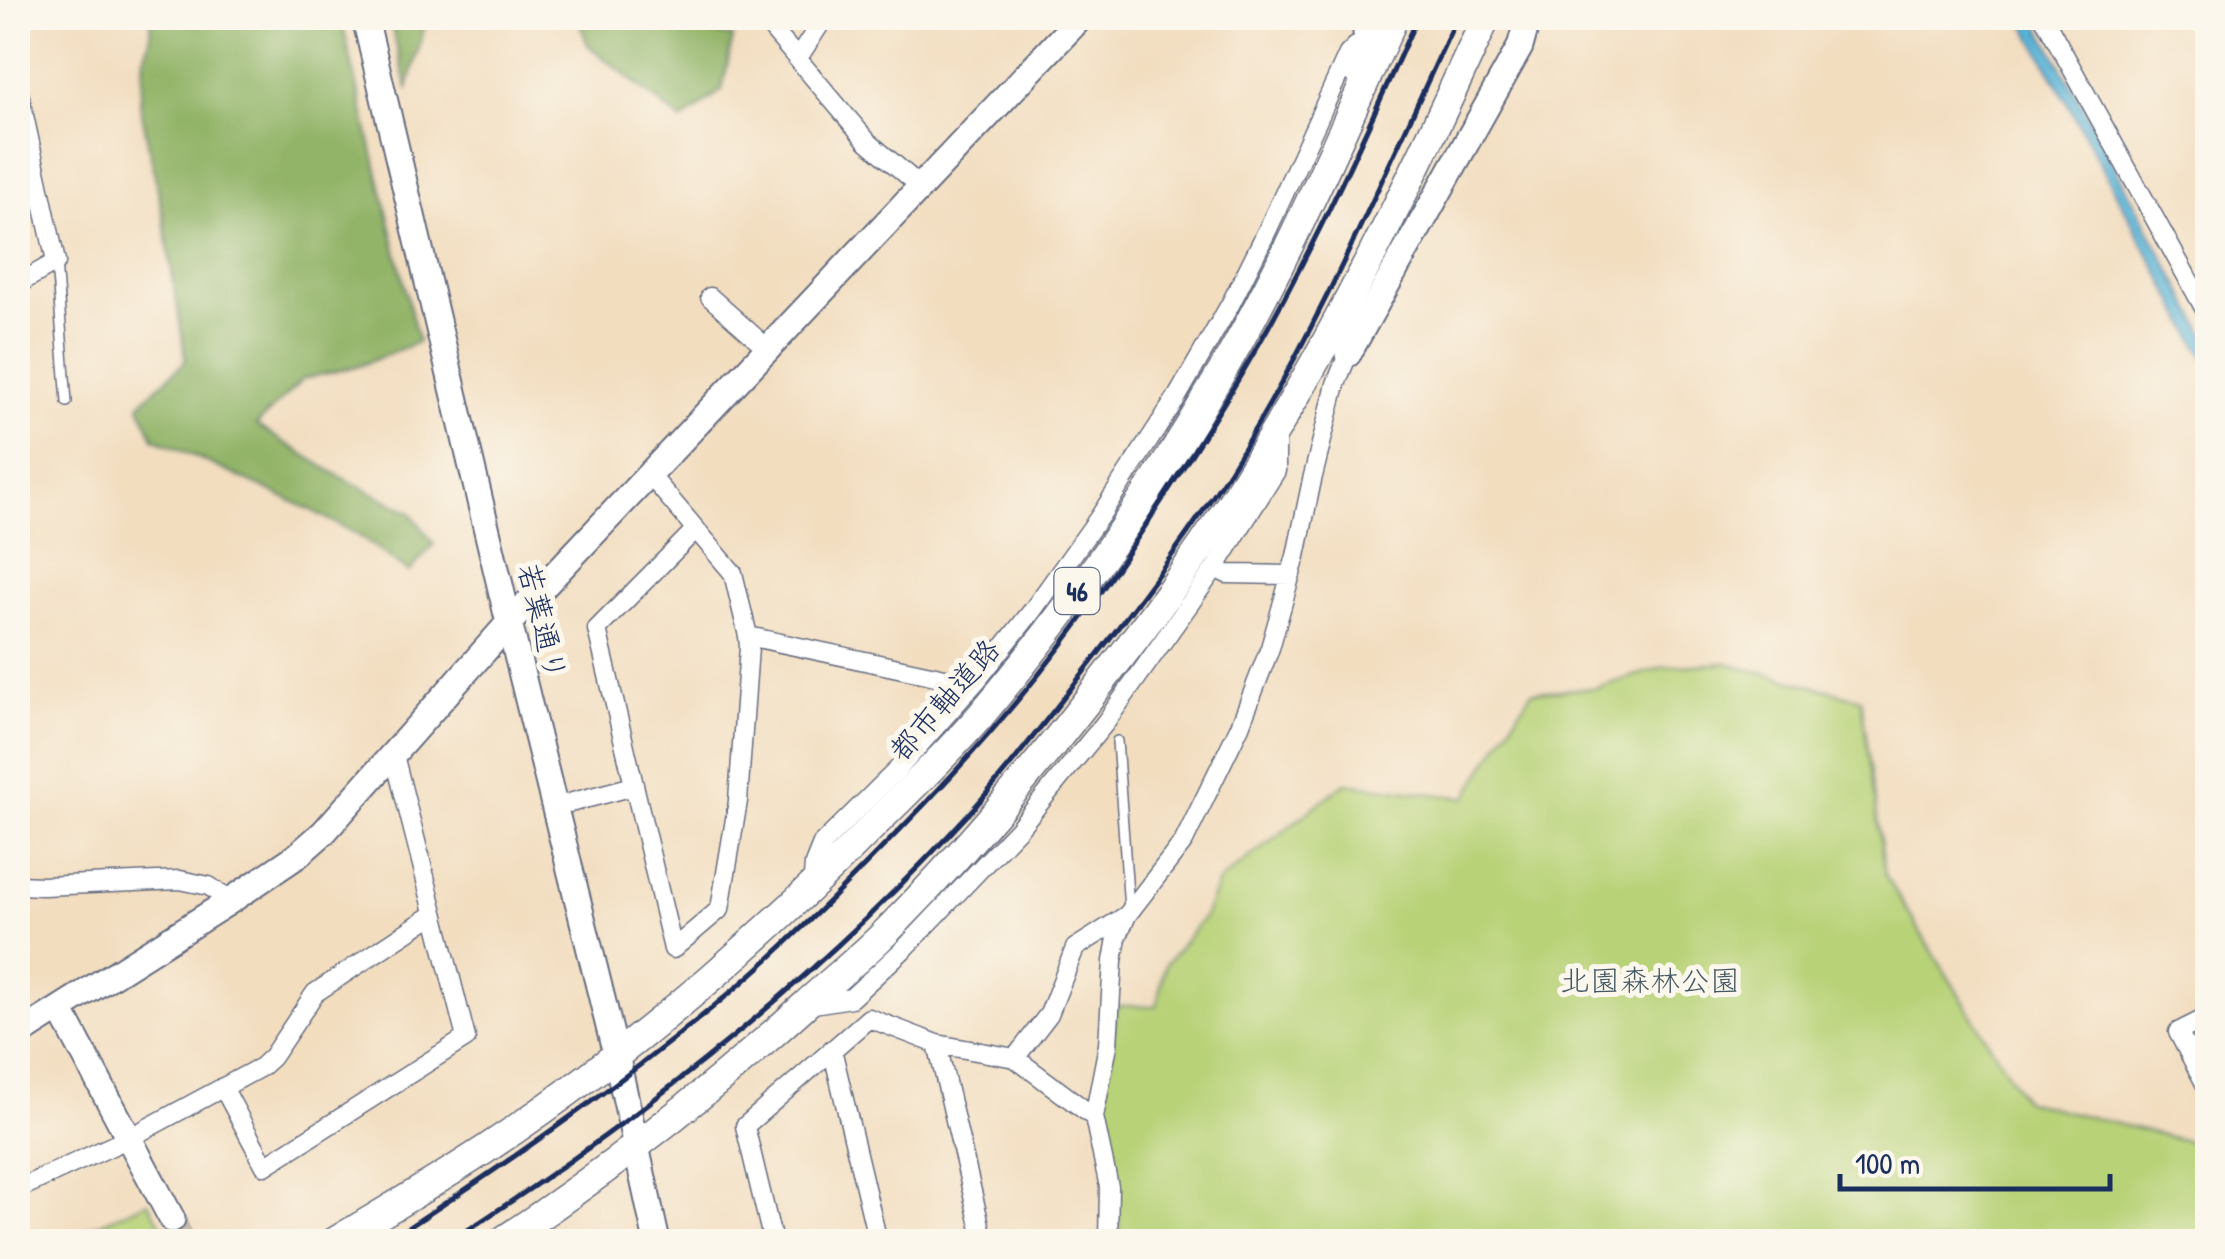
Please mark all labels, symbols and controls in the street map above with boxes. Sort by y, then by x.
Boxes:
street label: 若葉通り [509,559,577,685]
road number: 46 [1054,568,1100,614]
street label: 都市軸道路 [880,630,1009,769]
park label: 北園森林公園 [1560,960,1740,1000]
scale bar [1840,1129,2110,1191]
text: 100 m [1855,1143,1920,1183]

